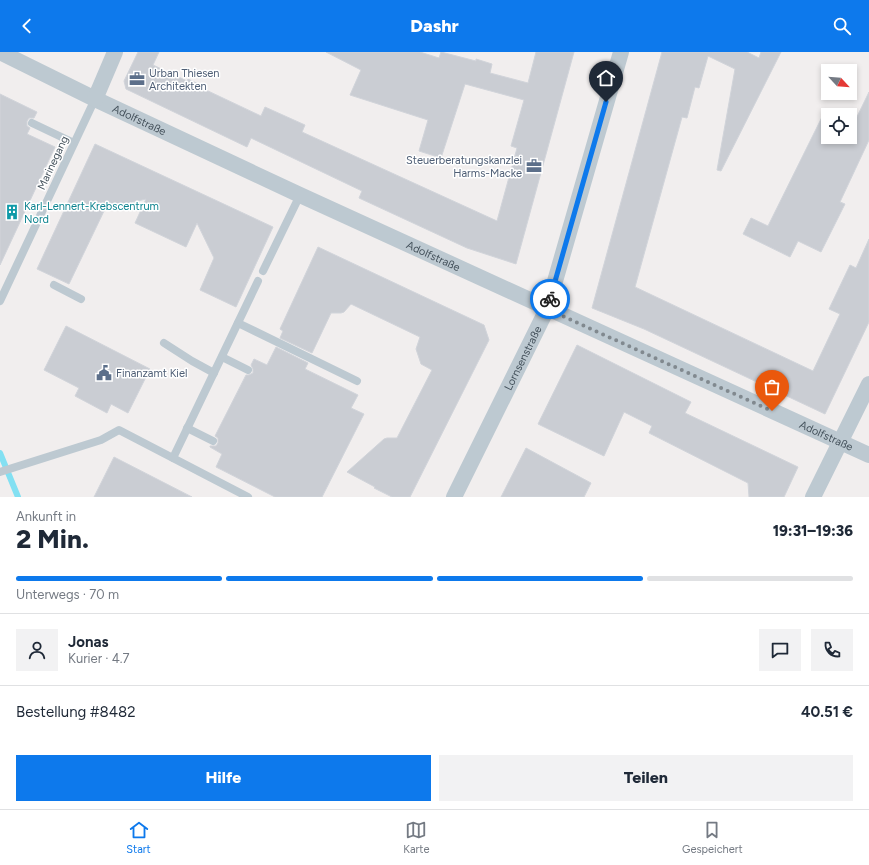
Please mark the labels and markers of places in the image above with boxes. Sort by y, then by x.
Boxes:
pin [589,61,623,102]
place label: Urban Thiesen Architekten [149,67,219,93]
office icon: Urban Thiesen Architekten [128,70,146,88]
place label: Steuerberatungskanzlei Harms-Macke [406,154,522,180]
office icon: Steuerberatungskanzlei Harms-Macke [525,157,543,175]
place label: Karl-Lennert-Krebscentrum Nord [24,200,159,226]
building icon: Karl-Lennert-Krebscentrum Nord [3,203,21,221]
public building icon: Finanzamt Kiel [95,364,113,382]
place label: Finanzamt Kiel [116,367,187,380]
pin [755,370,789,411]

